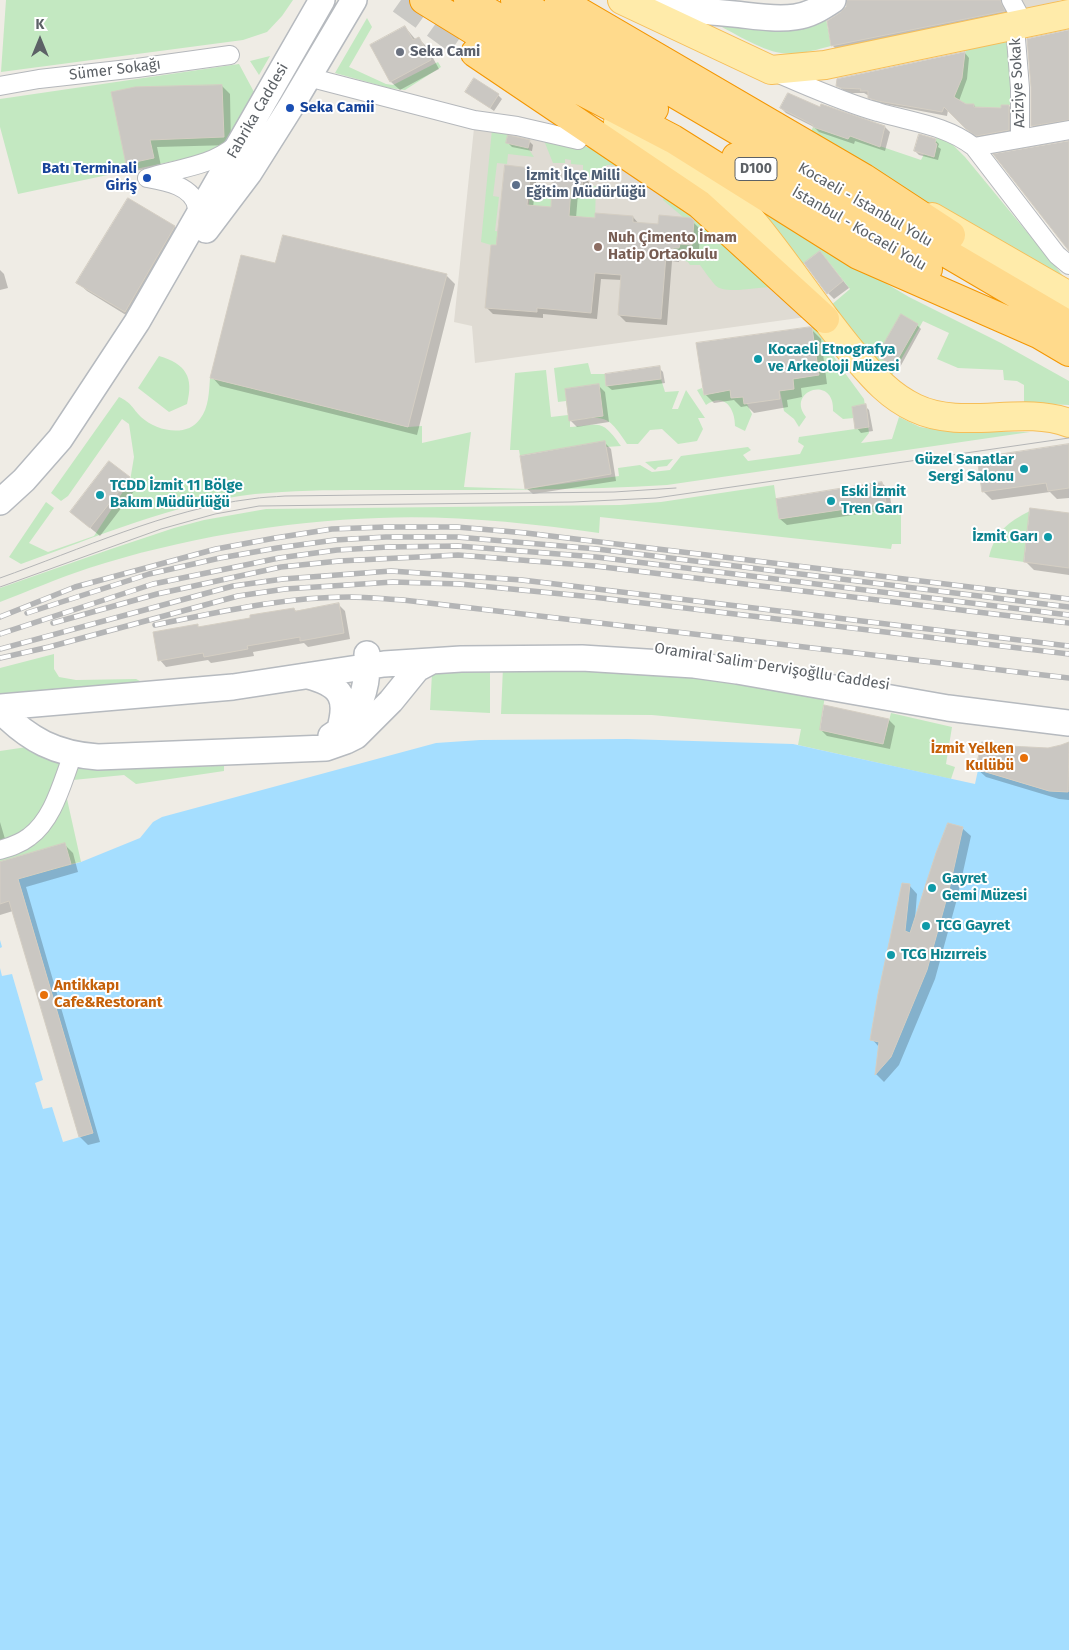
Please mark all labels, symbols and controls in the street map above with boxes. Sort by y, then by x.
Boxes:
north arrow [15,15,65,65]
text: K [36,16,44,33]
street label: Aziziye Sokak [1007,38,1029,128]
place label: Seka Cami [410,43,480,61]
marker: Seka Cami [394,46,406,58]
street label: Sümer Sokağı [68,55,162,85]
street label: Fabrika Caddesi [223,60,293,162]
place label: Seka Camii [300,99,375,117]
marker: Seka Camii [284,102,296,114]
road number: D100 [735,157,777,180]
street label: Kocaeli - İstanbul Yolu [795,159,935,251]
place label: Batı Terminali Giriş [42,160,137,195]
place label: İzmit İlçe Milli Eğitim Müdürlüğü [526,167,646,202]
marker: Batı Terminali Giriş [141,172,153,184]
marker: İzmit İlçe Milli Eğitim Müdürlüğü [510,179,522,191]
street label: İstanbul - Kocaeli Yolu [789,183,929,275]
place label: Nuh Çimento İmam Hatip Ortaokulu [608,229,737,264]
marker: Nuh Çimento İmam Hatip Ortaokulu [592,241,604,253]
place label: Kocaeli Etnografya ve Arkeoloji Müzesi [768,341,899,376]
marker: Kocaeli Etnografya ve Arkeoloji Müzesi [752,353,764,365]
place label: Güzel Sanatlar Sergi Salonu [915,451,1014,486]
marker: Güzel Sanatlar Sergi Salonu [1018,463,1030,475]
place label: TCDD İzmit 11 Bölge Bakım Müdürlüğü [110,477,243,512]
place label: Eski İzmit Tren Garı [841,483,906,518]
marker: TCDD İzmit 11 Bölge Bakım Müdürlüğü [94,489,106,501]
marker: Eski İzmit Tren Garı [825,495,837,507]
place label: İzmit Garı [972,528,1038,546]
marker: İzmit Garı [1042,531,1054,543]
street label: Oramiral Salim Dervişoğllu Caddesi [653,639,891,695]
place label: İzmit Yelken Kulübü [931,740,1014,775]
marker: İzmit Yelken Kulübü [1018,752,1030,764]
place label: Gayret Gemi Müzesi [942,870,1027,905]
marker: Gayret Gemi Müzesi [926,882,938,894]
place label: TCG Gayret [936,917,1010,935]
marker: TCG Gayret [920,920,932,932]
place label: TCG Hızırreis [901,946,987,964]
marker: TCG Hızırreis [885,949,897,961]
place label: Antikkapı Cafe&Restorant [54,977,163,1012]
marker: Antikkapı Cafe&Restorant [38,989,50,1001]

